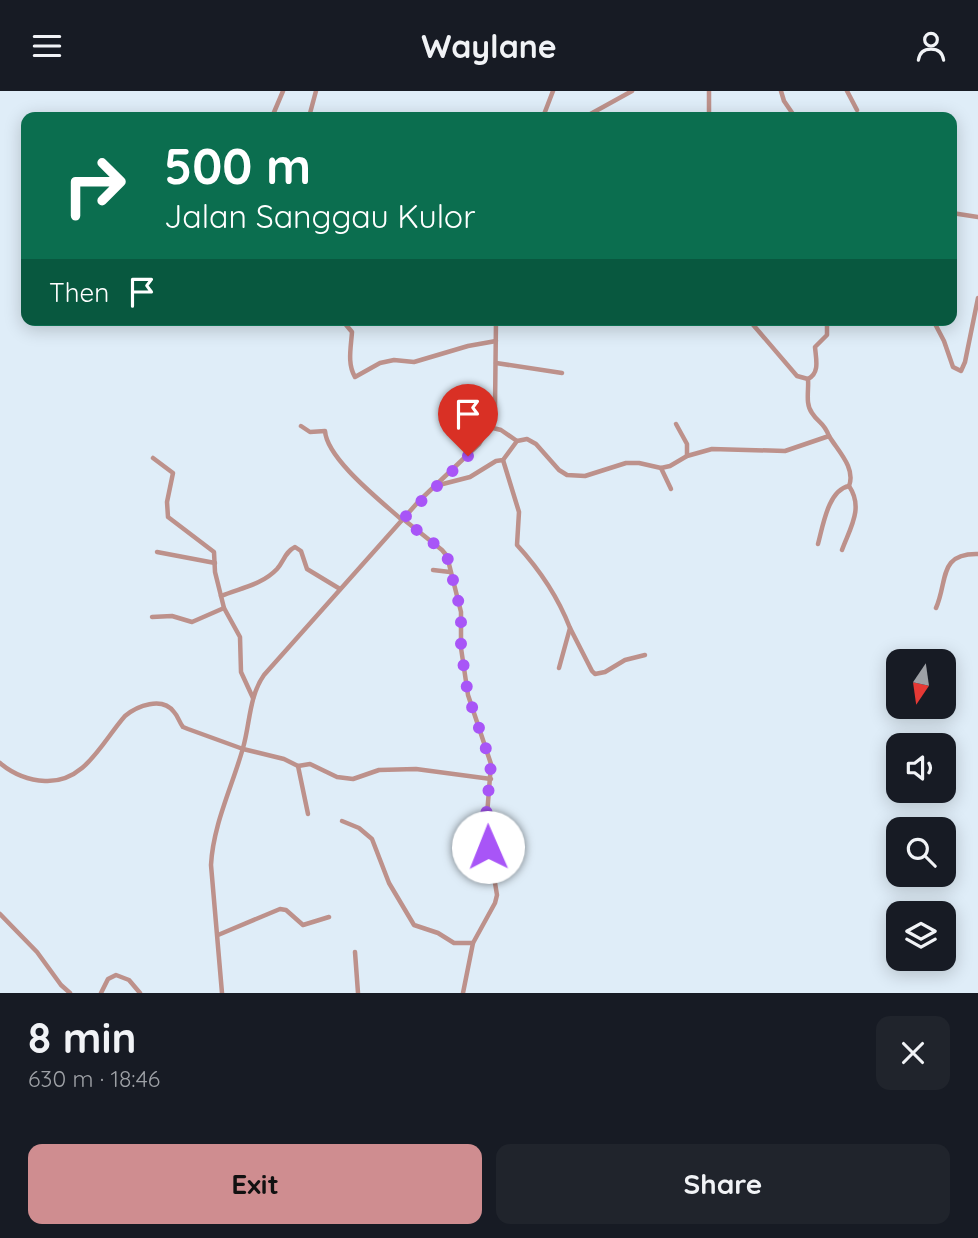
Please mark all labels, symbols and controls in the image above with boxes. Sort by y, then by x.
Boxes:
text: Waylane [421,26,557,66]
icon: menu [28,27,66,65]
icon: person [912,27,950,65]
text: 500 m [164,135,311,196]
icon: right [49,140,140,231]
text: Jalan Sanggau Kulor [164,196,475,236]
icon: arrive [123,273,161,311]
text: Then [49,276,109,309]
pin [438,384,498,456]
icon: arrive [449,395,487,433]
north arrow [886,649,956,719]
map controls [886,649,956,971]
button: sound [886,733,956,803]
position arrow [451,810,525,884]
button: search [886,817,956,887]
button: layers [886,901,956,971]
text: 8 min [28,1011,136,1064]
button: close [876,1016,950,1090]
text: 630 m · 18:46 [28,1064,160,1093]
button: Exit [28,1144,482,1224]
button: Share [496,1144,950,1224]

